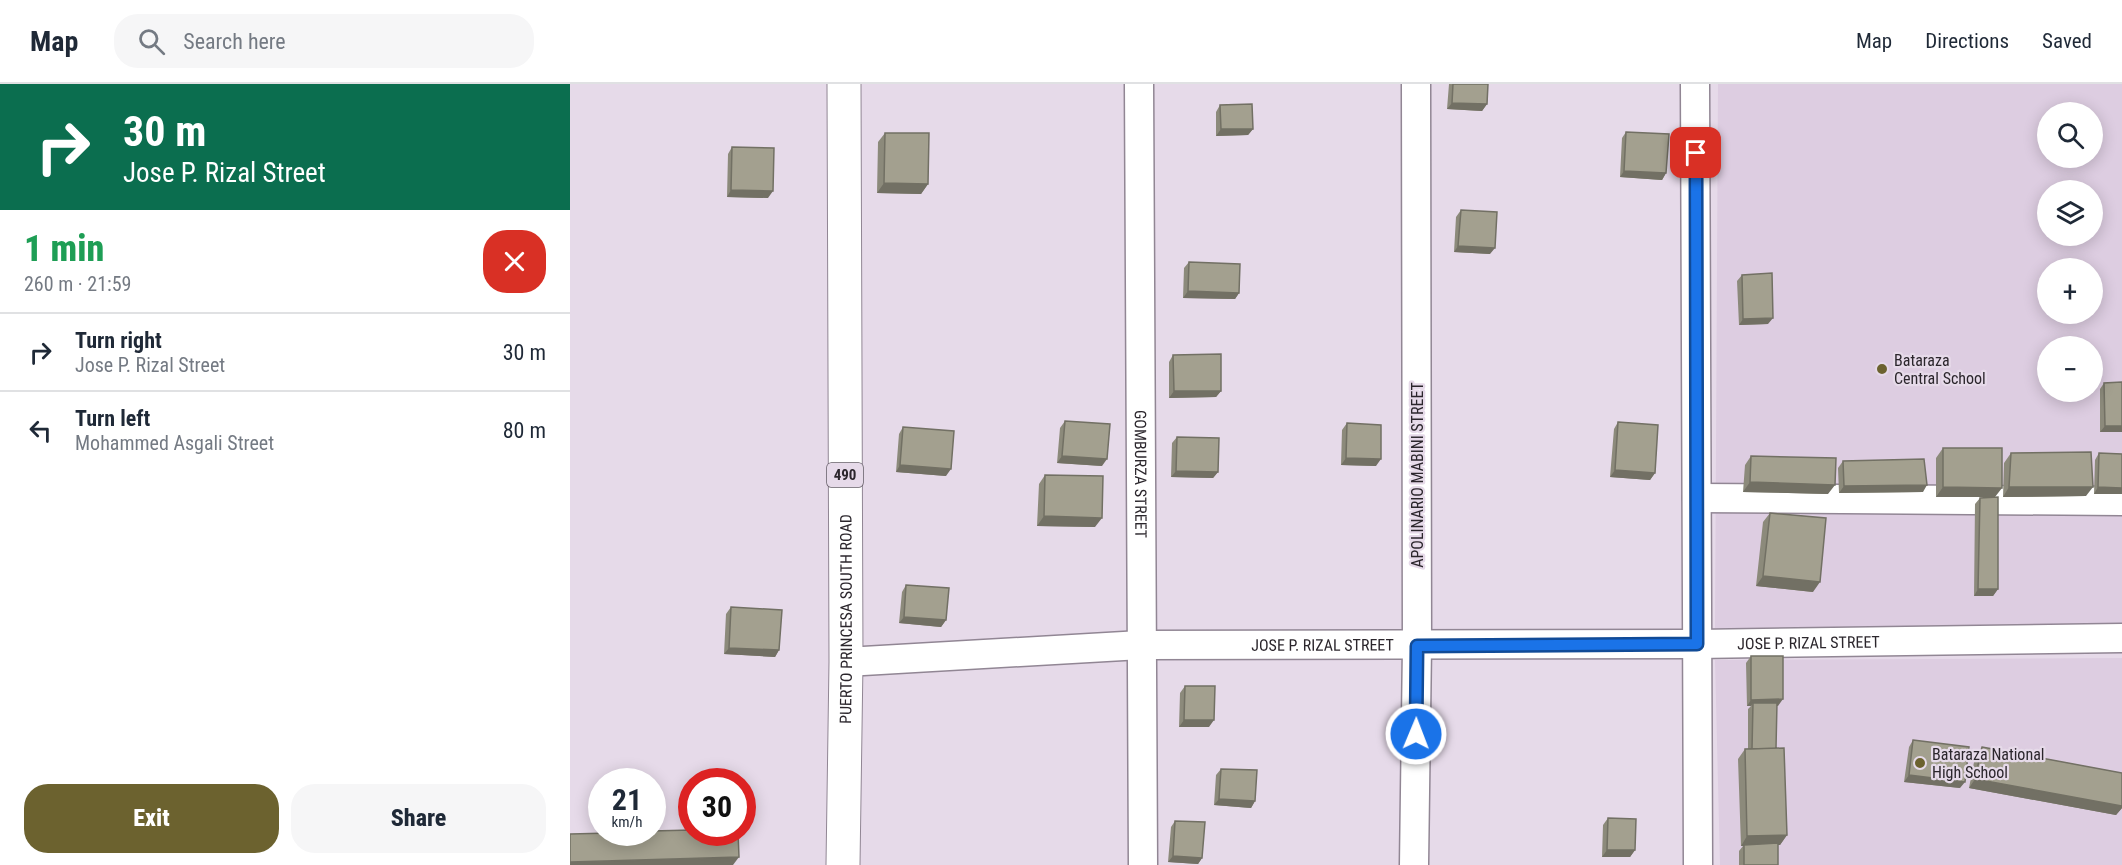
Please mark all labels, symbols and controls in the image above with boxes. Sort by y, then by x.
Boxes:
search box [114,14,534,68]
text: Map [30,25,78,58]
icon: search [135,25,168,58]
text: Search here [183,29,286,54]
text: Map [1856,29,1892,53]
text: Directions [1925,29,2009,53]
text: Saved [2042,29,2092,53]
map controls [2037,102,2103,402]
button: search [2037,102,2103,168]
text: 30 m [123,107,206,156]
icon: right [24,108,102,186]
pin [1670,127,1721,178]
icon: arrive [1679,136,1712,169]
text: Jose P. Rizal Street [123,157,326,189]
button: layers [2037,180,2103,246]
text: 1 min [24,228,104,270]
button: close [483,230,546,293]
button: + [2037,258,2103,324]
text: 260 m · 21:59 [24,272,131,296]
text: Turn right [75,328,162,353]
icon: right [24,336,57,369]
button: − [2037,336,2103,402]
text: 30 m [503,340,546,365]
place label: Bataraza Central School [1894,351,1986,388]
text: Jose P. Rizal Street [75,353,225,377]
marker: Bataraza Central School [1875,362,1889,376]
street label: APOLINARIO MABINI STREET [1408,382,1427,568]
text: Turn left [75,406,150,431]
street label: GOMBURZA STREET [1131,410,1151,538]
icon: left [24,414,57,447]
text: 80 m [503,418,546,443]
text: Mohammed Asgali Street [75,431,274,455]
road number: 490 [827,463,863,487]
street label: PUERTO PRINCESA SOUTH ROAD [836,514,856,724]
street label: JOSE P. RIZAL STREET [1737,632,1880,653]
street label: JOSE P. RIZAL STREET [1251,635,1394,654]
position arrow [1384,702,1448,766]
place label: Bataraza National High School [1932,745,2044,782]
marker: Bataraza National High School [1913,756,1927,770]
speed limit sign: 30 [678,768,756,846]
text: 21 [612,782,642,817]
button: Exit [24,784,279,853]
button: Share [291,784,546,853]
text: km/h [612,813,642,831]

